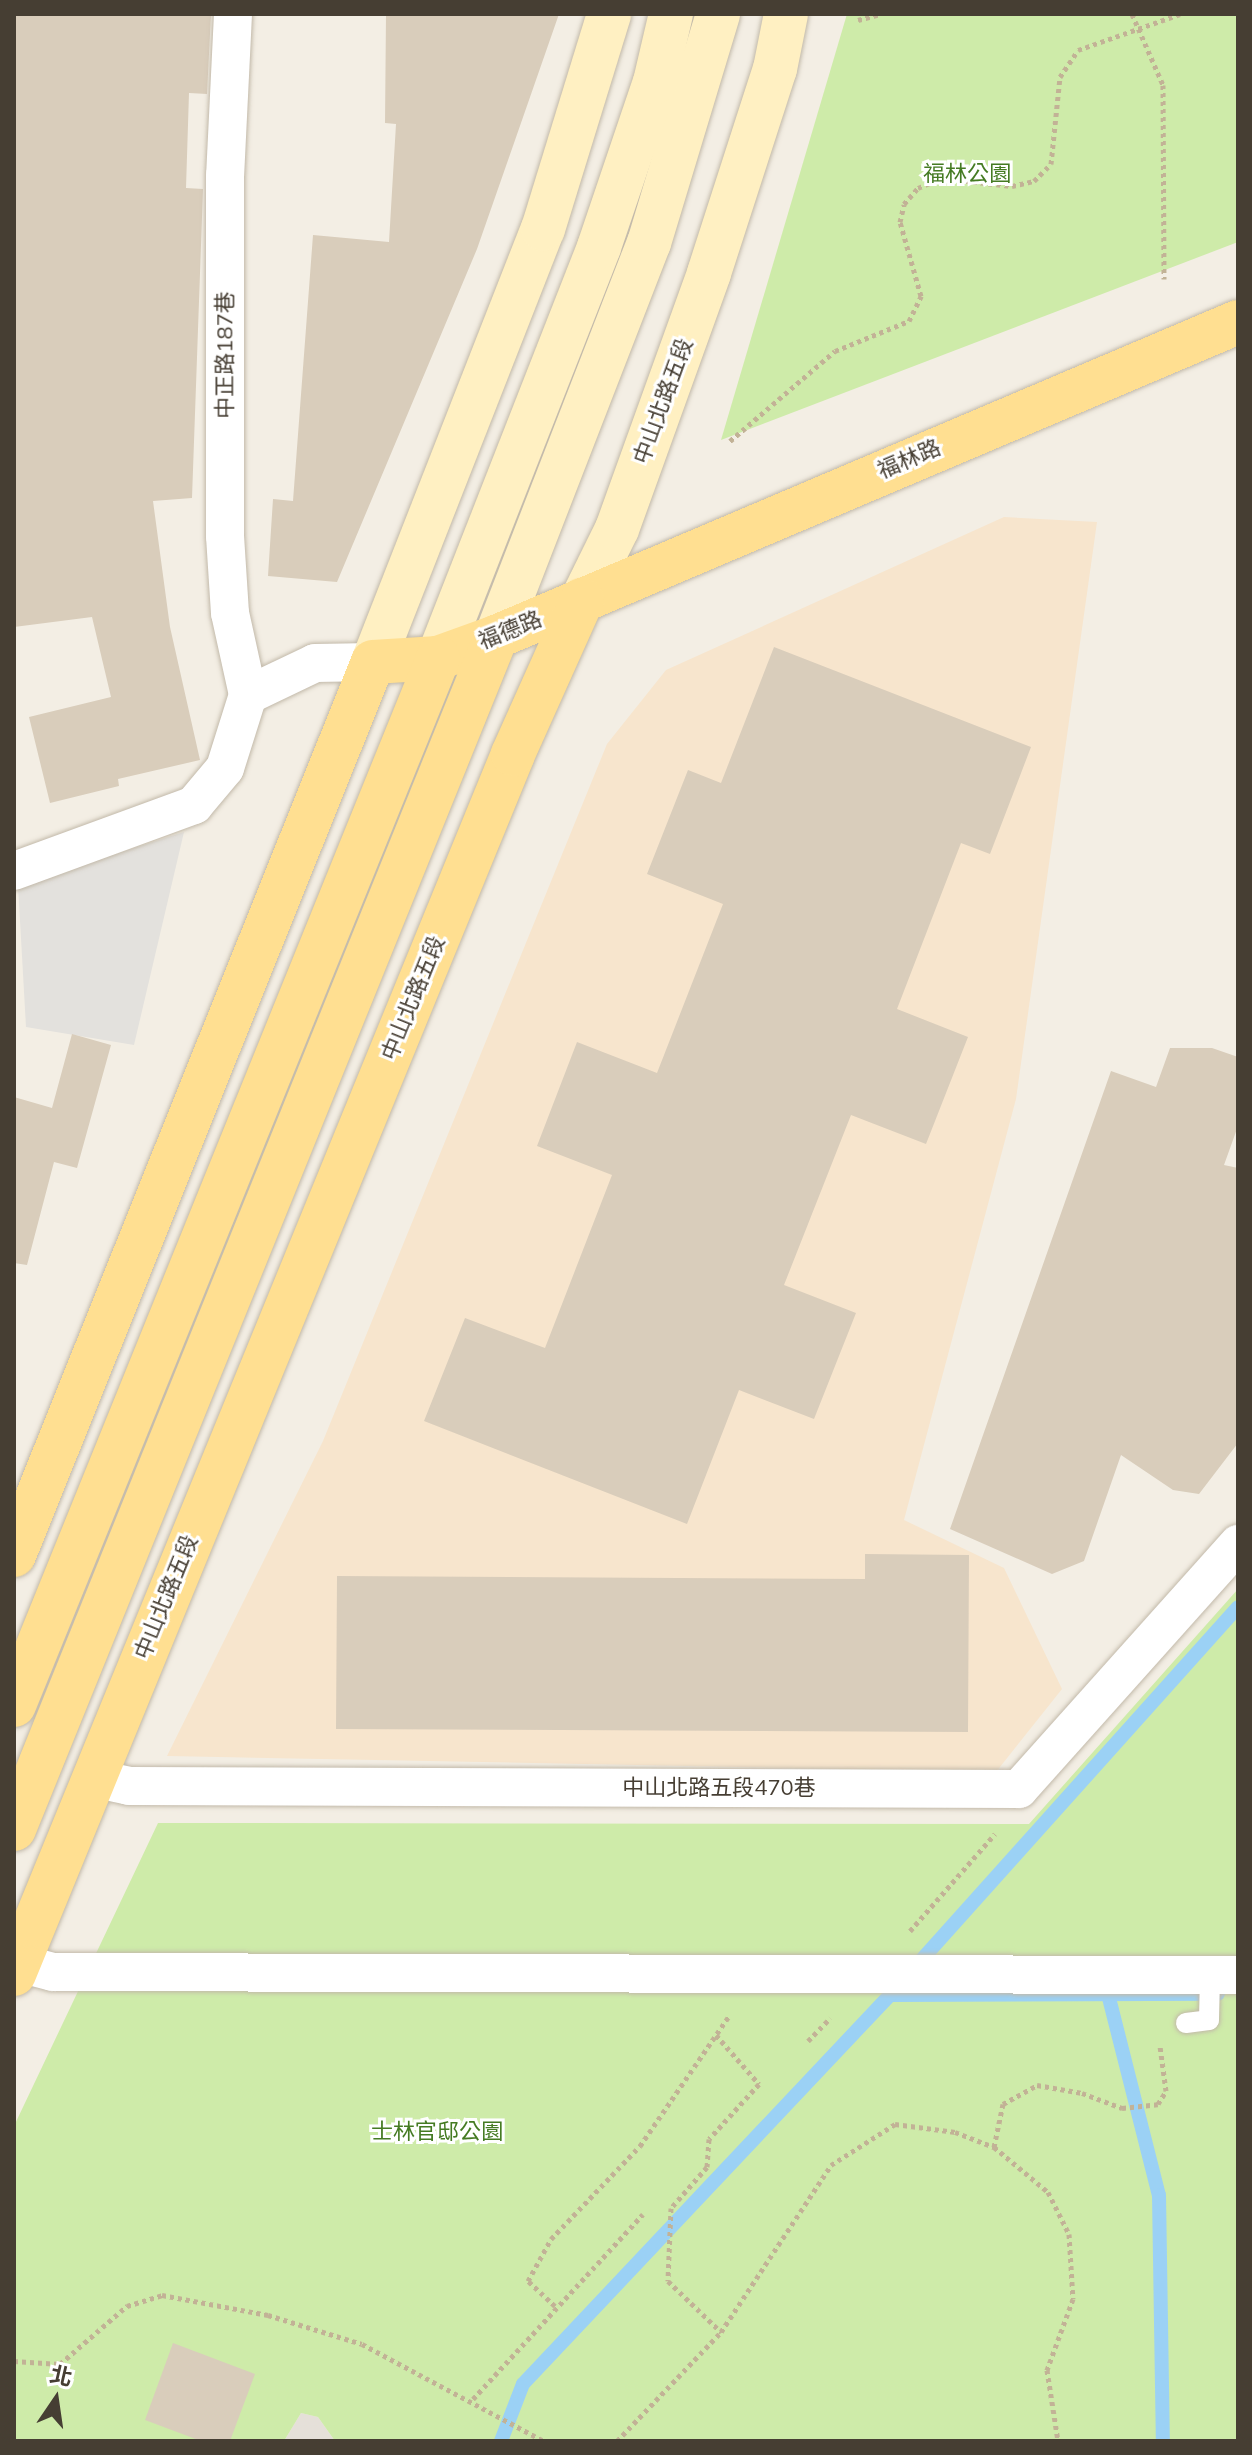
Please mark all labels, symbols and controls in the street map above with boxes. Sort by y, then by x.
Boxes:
park label: 福林公園 [923,161,1011,187]
street label: 中正路187巷 [212,291,238,419]
street label: 中山北路五段 [628,334,698,468]
street label: 福林路 [873,434,945,484]
street label: 福德路 [474,605,546,655]
street label: 中山北路五段 [376,932,450,1064]
street label: 中山北路五段 [129,1531,203,1663]
street label: 中山北路五段470巷 [622,1775,816,1801]
park label: 士林官邸公園 [371,2119,503,2145]
north arrow [16,2359,96,2439]
text: 北 [48,2359,75,2392]

